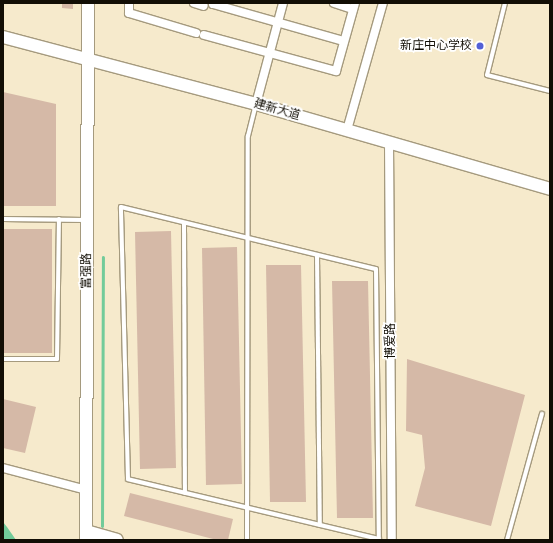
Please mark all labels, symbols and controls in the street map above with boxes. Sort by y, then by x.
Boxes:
place label: 新庄中心学校 [400,39,472,53]
marker: 新庄中心学校 [475,41,485,51]
street label: 建新大道 [252,96,302,124]
street label: 富强路 [80,253,94,289]
street label: 博爱路 [384,323,398,359]

